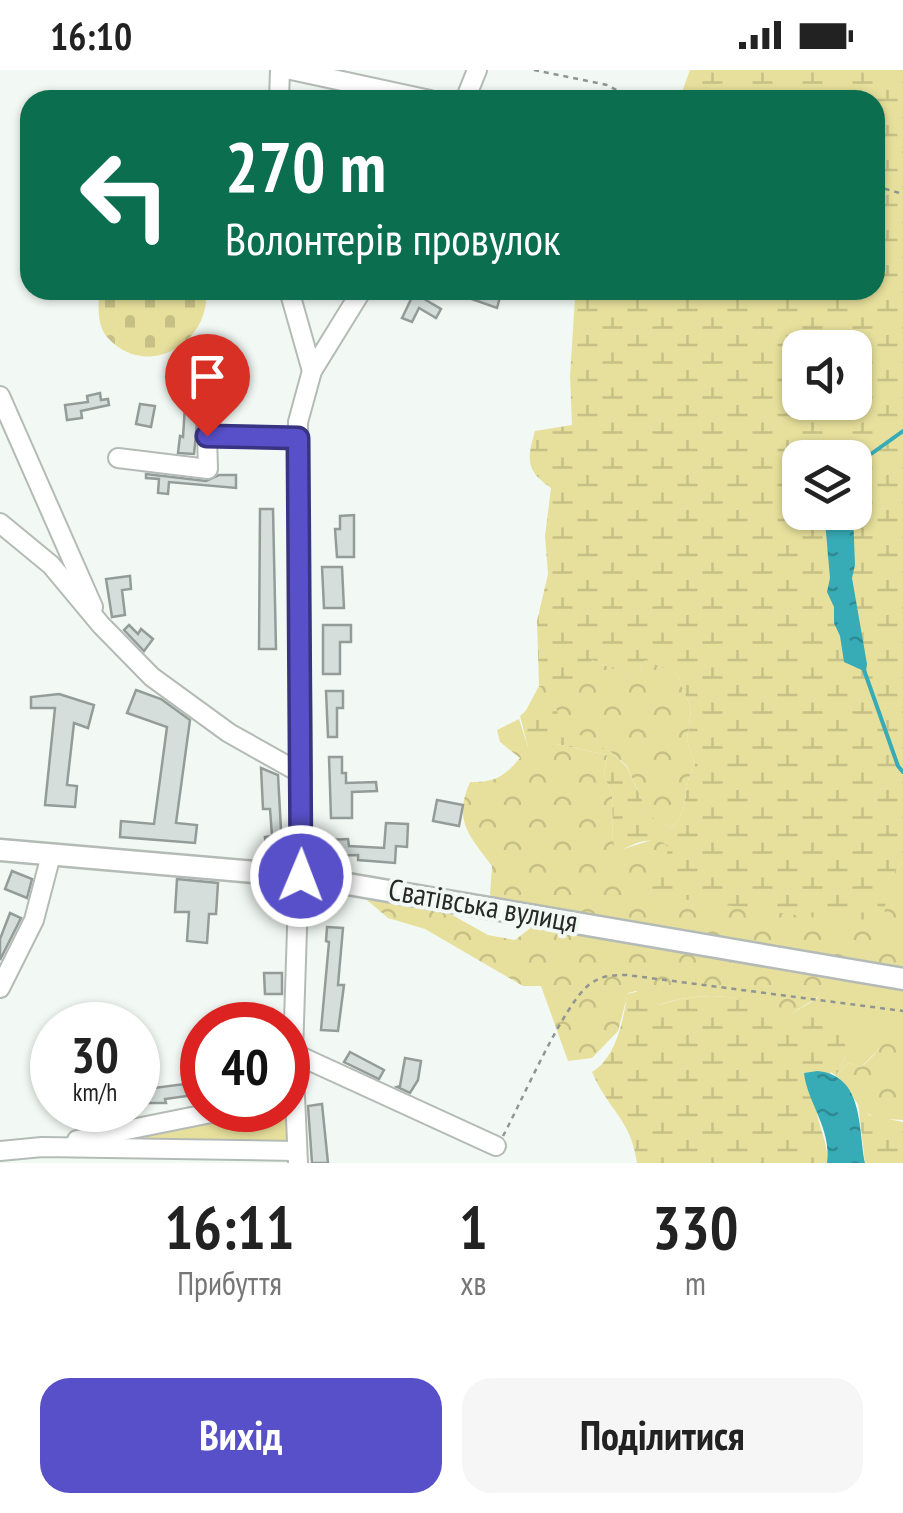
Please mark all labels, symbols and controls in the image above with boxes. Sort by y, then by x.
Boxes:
text: 16:10 [50,11,132,60]
text: 270 m [225,121,386,211]
icon: left [60,130,190,260]
text: Волонтерів провулок [225,209,560,267]
map controls [782,330,872,530]
button: sound [782,330,872,420]
pin [165,334,250,437]
icon: arrive [180,349,235,404]
button: layers [782,440,872,530]
position arrow [249,824,353,928]
street label: Сватівська вулиця [386,869,581,940]
speed limit sign: 40 [180,1002,310,1132]
text: 30 [71,1022,119,1087]
text: km/h [73,1076,117,1108]
text: 16:11 [165,1188,294,1266]
text: 1 [459,1188,488,1266]
text: 330 [652,1188,738,1266]
text: Прибуття [177,1262,282,1304]
text: хв [460,1262,486,1304]
text: m [685,1262,706,1304]
button: Вихід [40,1378,442,1493]
button: Поділитися [462,1378,863,1493]

